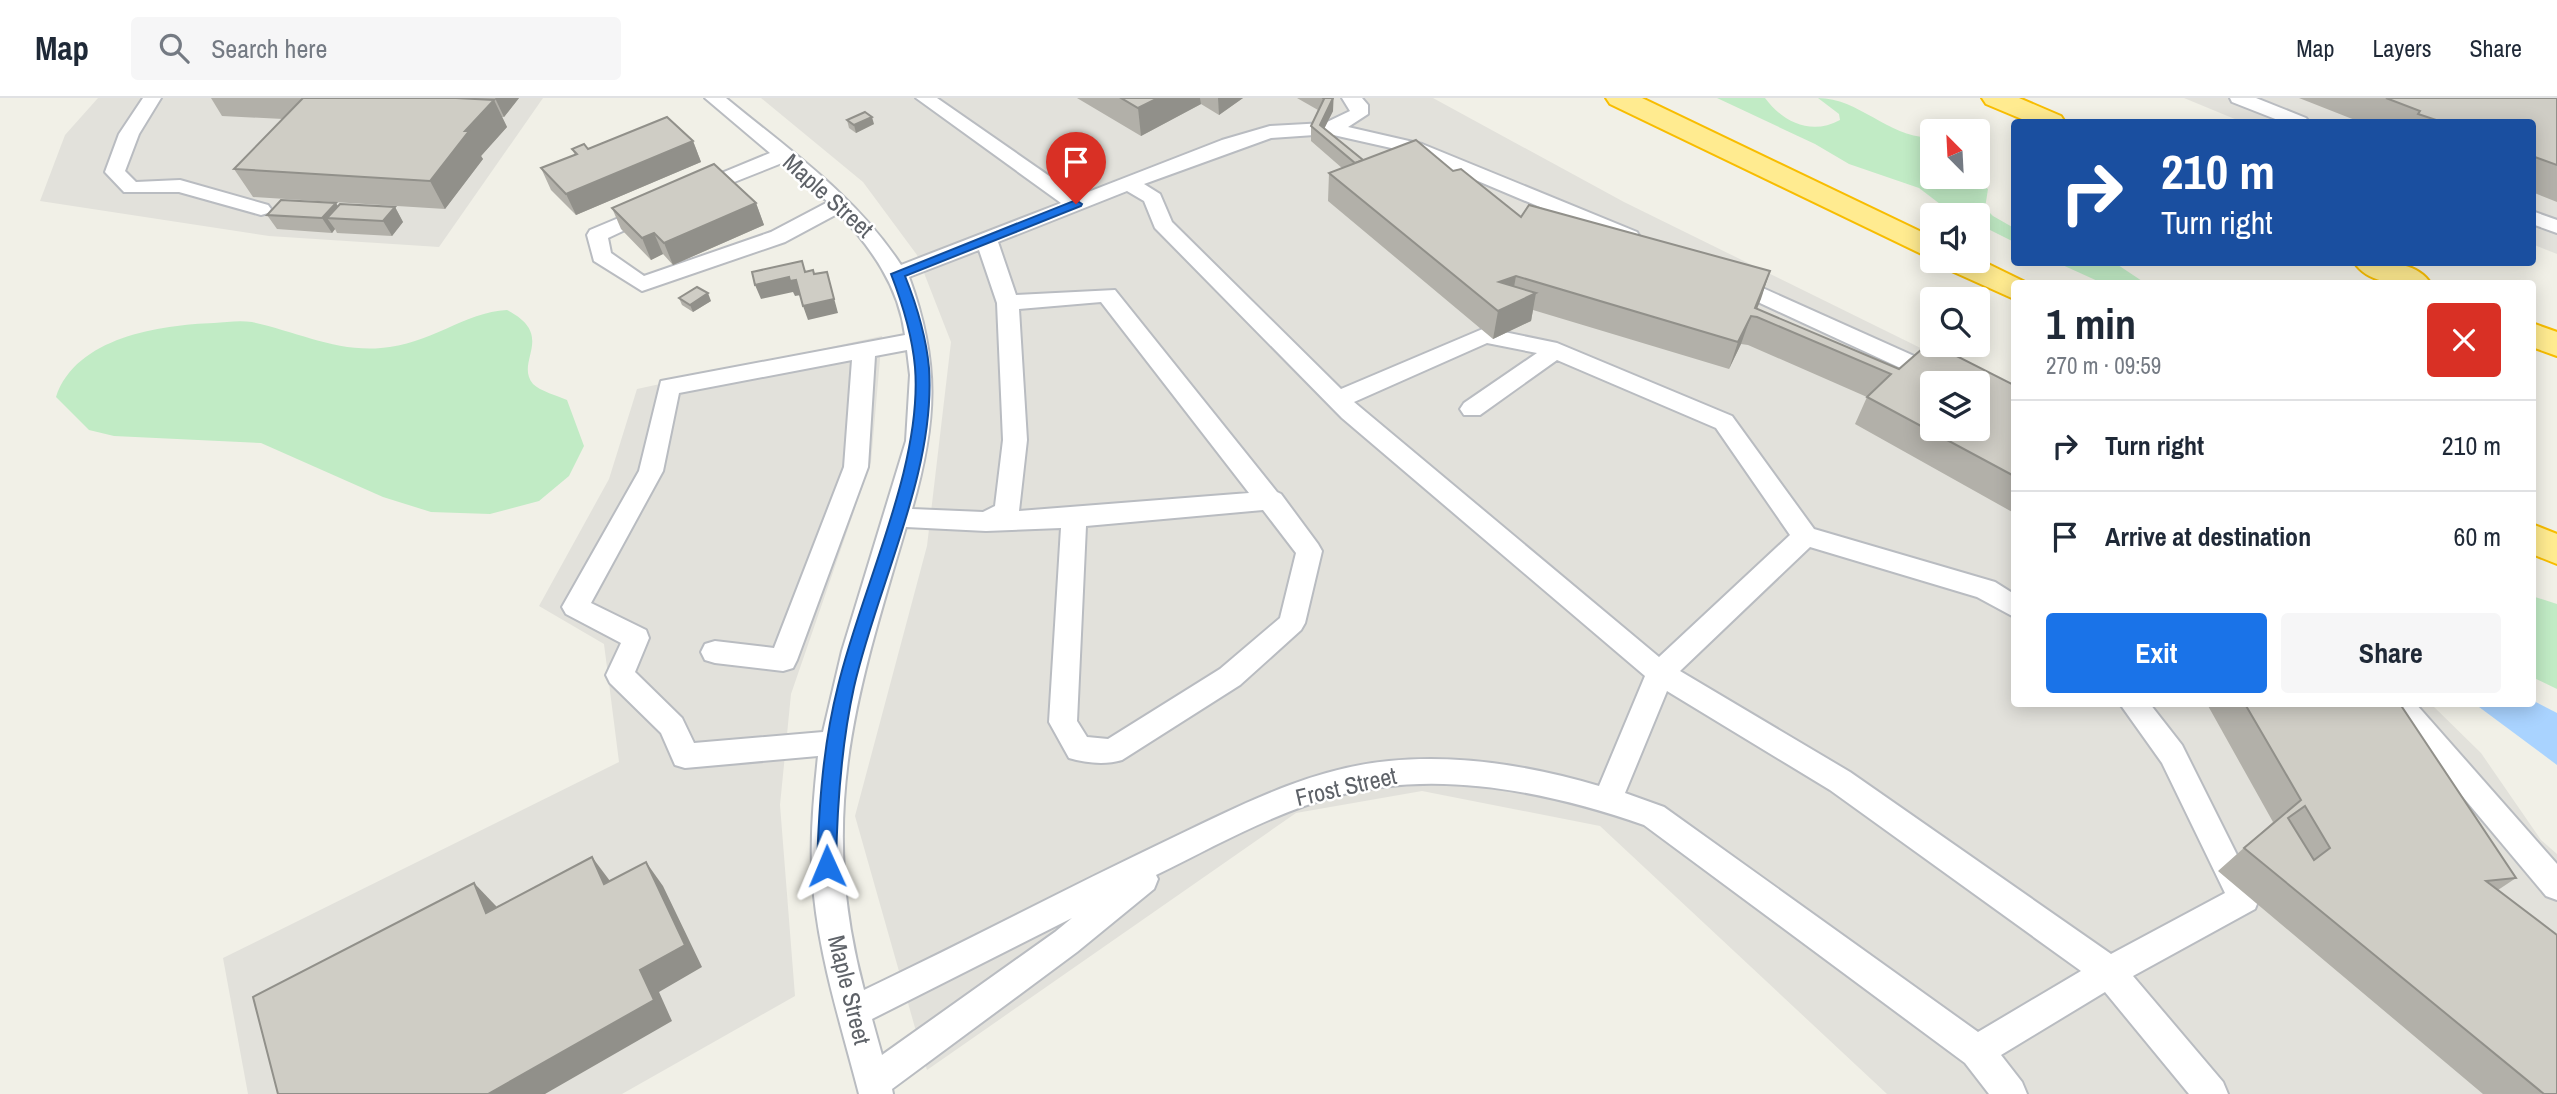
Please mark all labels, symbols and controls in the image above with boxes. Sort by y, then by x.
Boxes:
search box [131,17,621,80]
text: Map [35,26,89,70]
icon: search [155,29,193,67]
text: Search here [211,31,327,66]
text: Map [2296,32,2334,64]
text: Layers [2372,32,2431,64]
text: Share [2469,32,2522,64]
north arrow [1920,119,1990,189]
map controls [1920,119,1990,441]
pin [1046,132,1106,204]
text: 210 m [2161,138,2275,204]
icon: arrive [1057,143,1095,181]
street label: Maple Street [777,146,881,245]
icon: right [2046,147,2137,238]
text: Turn right [2161,201,2273,244]
button: sound [1920,203,1990,273]
button: search [1920,287,1990,357]
text: 1 min [2046,296,2136,352]
button: close [2427,303,2501,377]
text: 270 m · 09:59 [2046,350,2161,381]
button: layers [1920,371,1990,441]
icon: right [2046,427,2084,465]
text: Turn right [2105,428,2204,463]
text: 210 m [2442,428,2501,463]
icon: arrive [2046,518,2084,556]
text: Arrive at destination [2105,519,2311,554]
text: 60 m [2454,519,2501,554]
button: Exit [2046,613,2267,693]
button: Share [2281,613,2501,693]
street label: Frost Street [1292,759,1400,813]
position arrow [790,829,864,903]
street label: Maple Street [821,932,879,1048]

